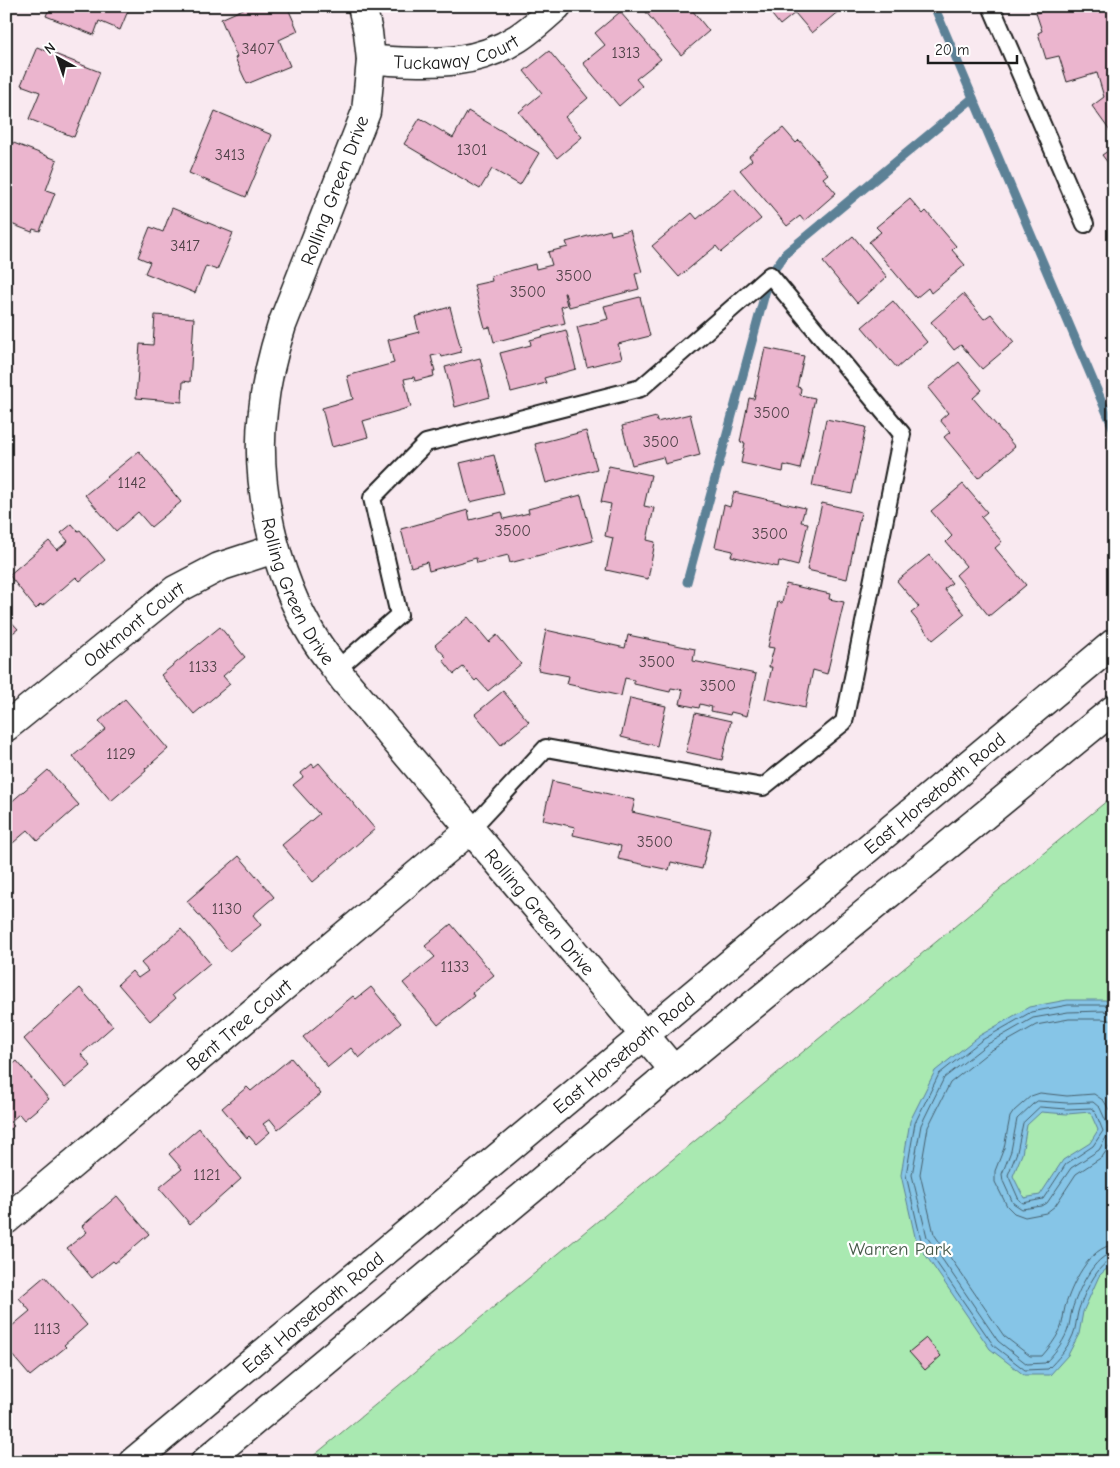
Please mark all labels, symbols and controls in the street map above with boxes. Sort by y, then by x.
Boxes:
street label: Tuckaway Court [393,30,523,74]
north arrow [32,32,82,82]
scale bar [928,32,1016,64]
text: N [41,39,59,58]
house number: 3407 [241,40,275,58]
text: 20 m [935,41,969,59]
house number: 1313 [612,44,640,62]
street label: Rolling Green Drive [296,113,374,268]
house number: 1301 [457,141,487,159]
house number: 3413 [215,146,245,164]
house number: 3417 [170,237,200,255]
house number: 3500 [556,267,592,285]
house number: 3500 [510,283,546,301]
house number: 3500 [754,404,790,422]
house number: 3500 [643,433,679,451]
house number: 1142 [118,474,146,492]
street label: Rolling Green Drive [257,516,339,669]
house number: 3500 [495,522,531,540]
house number: 3500 [752,525,788,543]
street label: Oakmont Court [79,577,188,672]
house number: 3500 [639,653,675,671]
house number: 1133 [189,658,217,676]
house number: 3500 [700,677,736,695]
street label: East Horsetooth Road [860,728,1010,859]
house number: 1129 [106,745,136,763]
house number: 3500 [637,833,673,851]
street label: Rolling Green Drive [480,845,599,980]
house number: 1130 [212,900,242,918]
house number: 1133 [441,958,469,976]
street label: Bent Tree Court [182,974,297,1076]
street label: East Horsetooth Road [549,988,699,1119]
house number: 1121 [193,1166,221,1184]
park label: Warren Park [849,1238,952,1260]
street label: East Horsetooth Road [238,1247,388,1378]
house number: 1113 [33,1320,61,1338]

